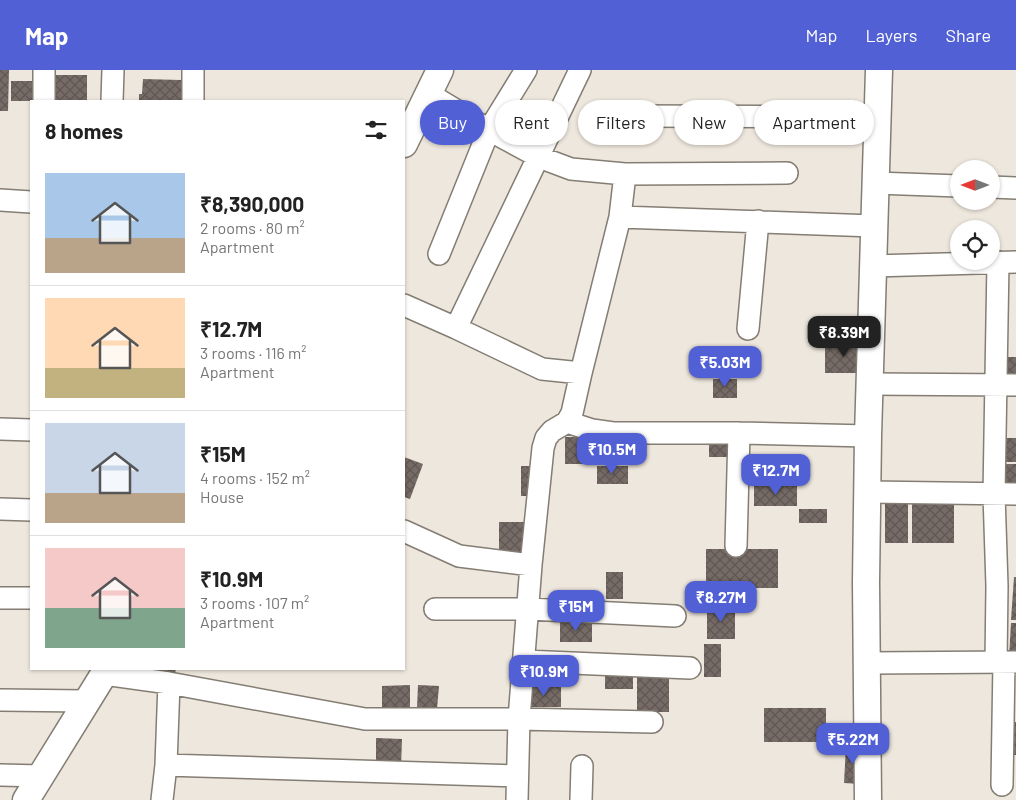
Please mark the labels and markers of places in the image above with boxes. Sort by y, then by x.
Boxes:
pin: ₹8.39M [803,316,885,358]
pin: ₹5.03M [684,346,766,388]
pin: ₹10.5M [571,432,653,475]
pin: ₹12.7M [735,454,817,496]
pin: ₹8.27M [680,580,762,623]
pin: ₹15M [546,590,606,632]
pin: ₹10.9M [503,654,585,697]
pin: ₹5.22M [812,722,894,765]

